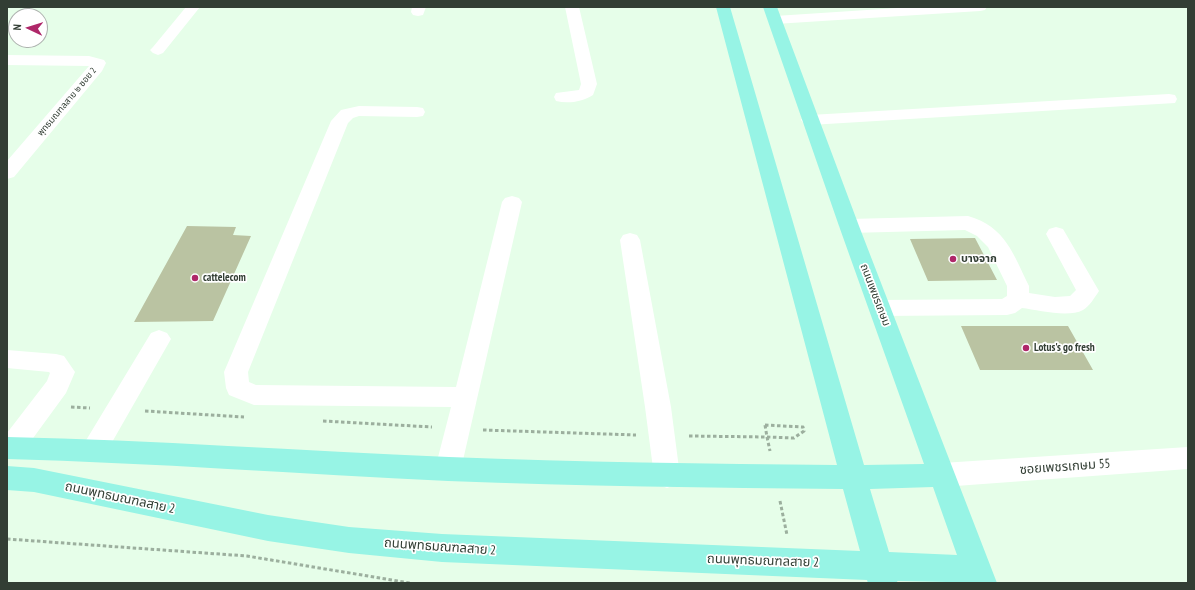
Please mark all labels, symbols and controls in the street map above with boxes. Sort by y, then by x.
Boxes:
north arrow [8,8,48,48]
text: N [10,24,24,31]
street label: พุทธมณฑลสาย ๒ ซอย 2 [35,66,99,138]
place label: บางจาก [961,252,997,266]
marker: บางจาก [948,254,958,264]
street label: ถนนเพชรเกษม [857,262,893,328]
place label: cattelecom [203,271,246,285]
marker: cattelecom [190,273,200,283]
place label: Lotus's go fresh [1034,341,1095,355]
marker: Lotus's go fresh [1021,343,1031,353]
street label: ซอยเพชรเกษม 55 [1019,456,1111,478]
street label: ถนนพุทธมณฑลสาย 2 [64,479,176,517]
street label: ถนนพุทธมณฑลสาย 2 [383,535,497,559]
street label: ถนนพุทธมณฑลสาย 2 [707,551,819,571]

